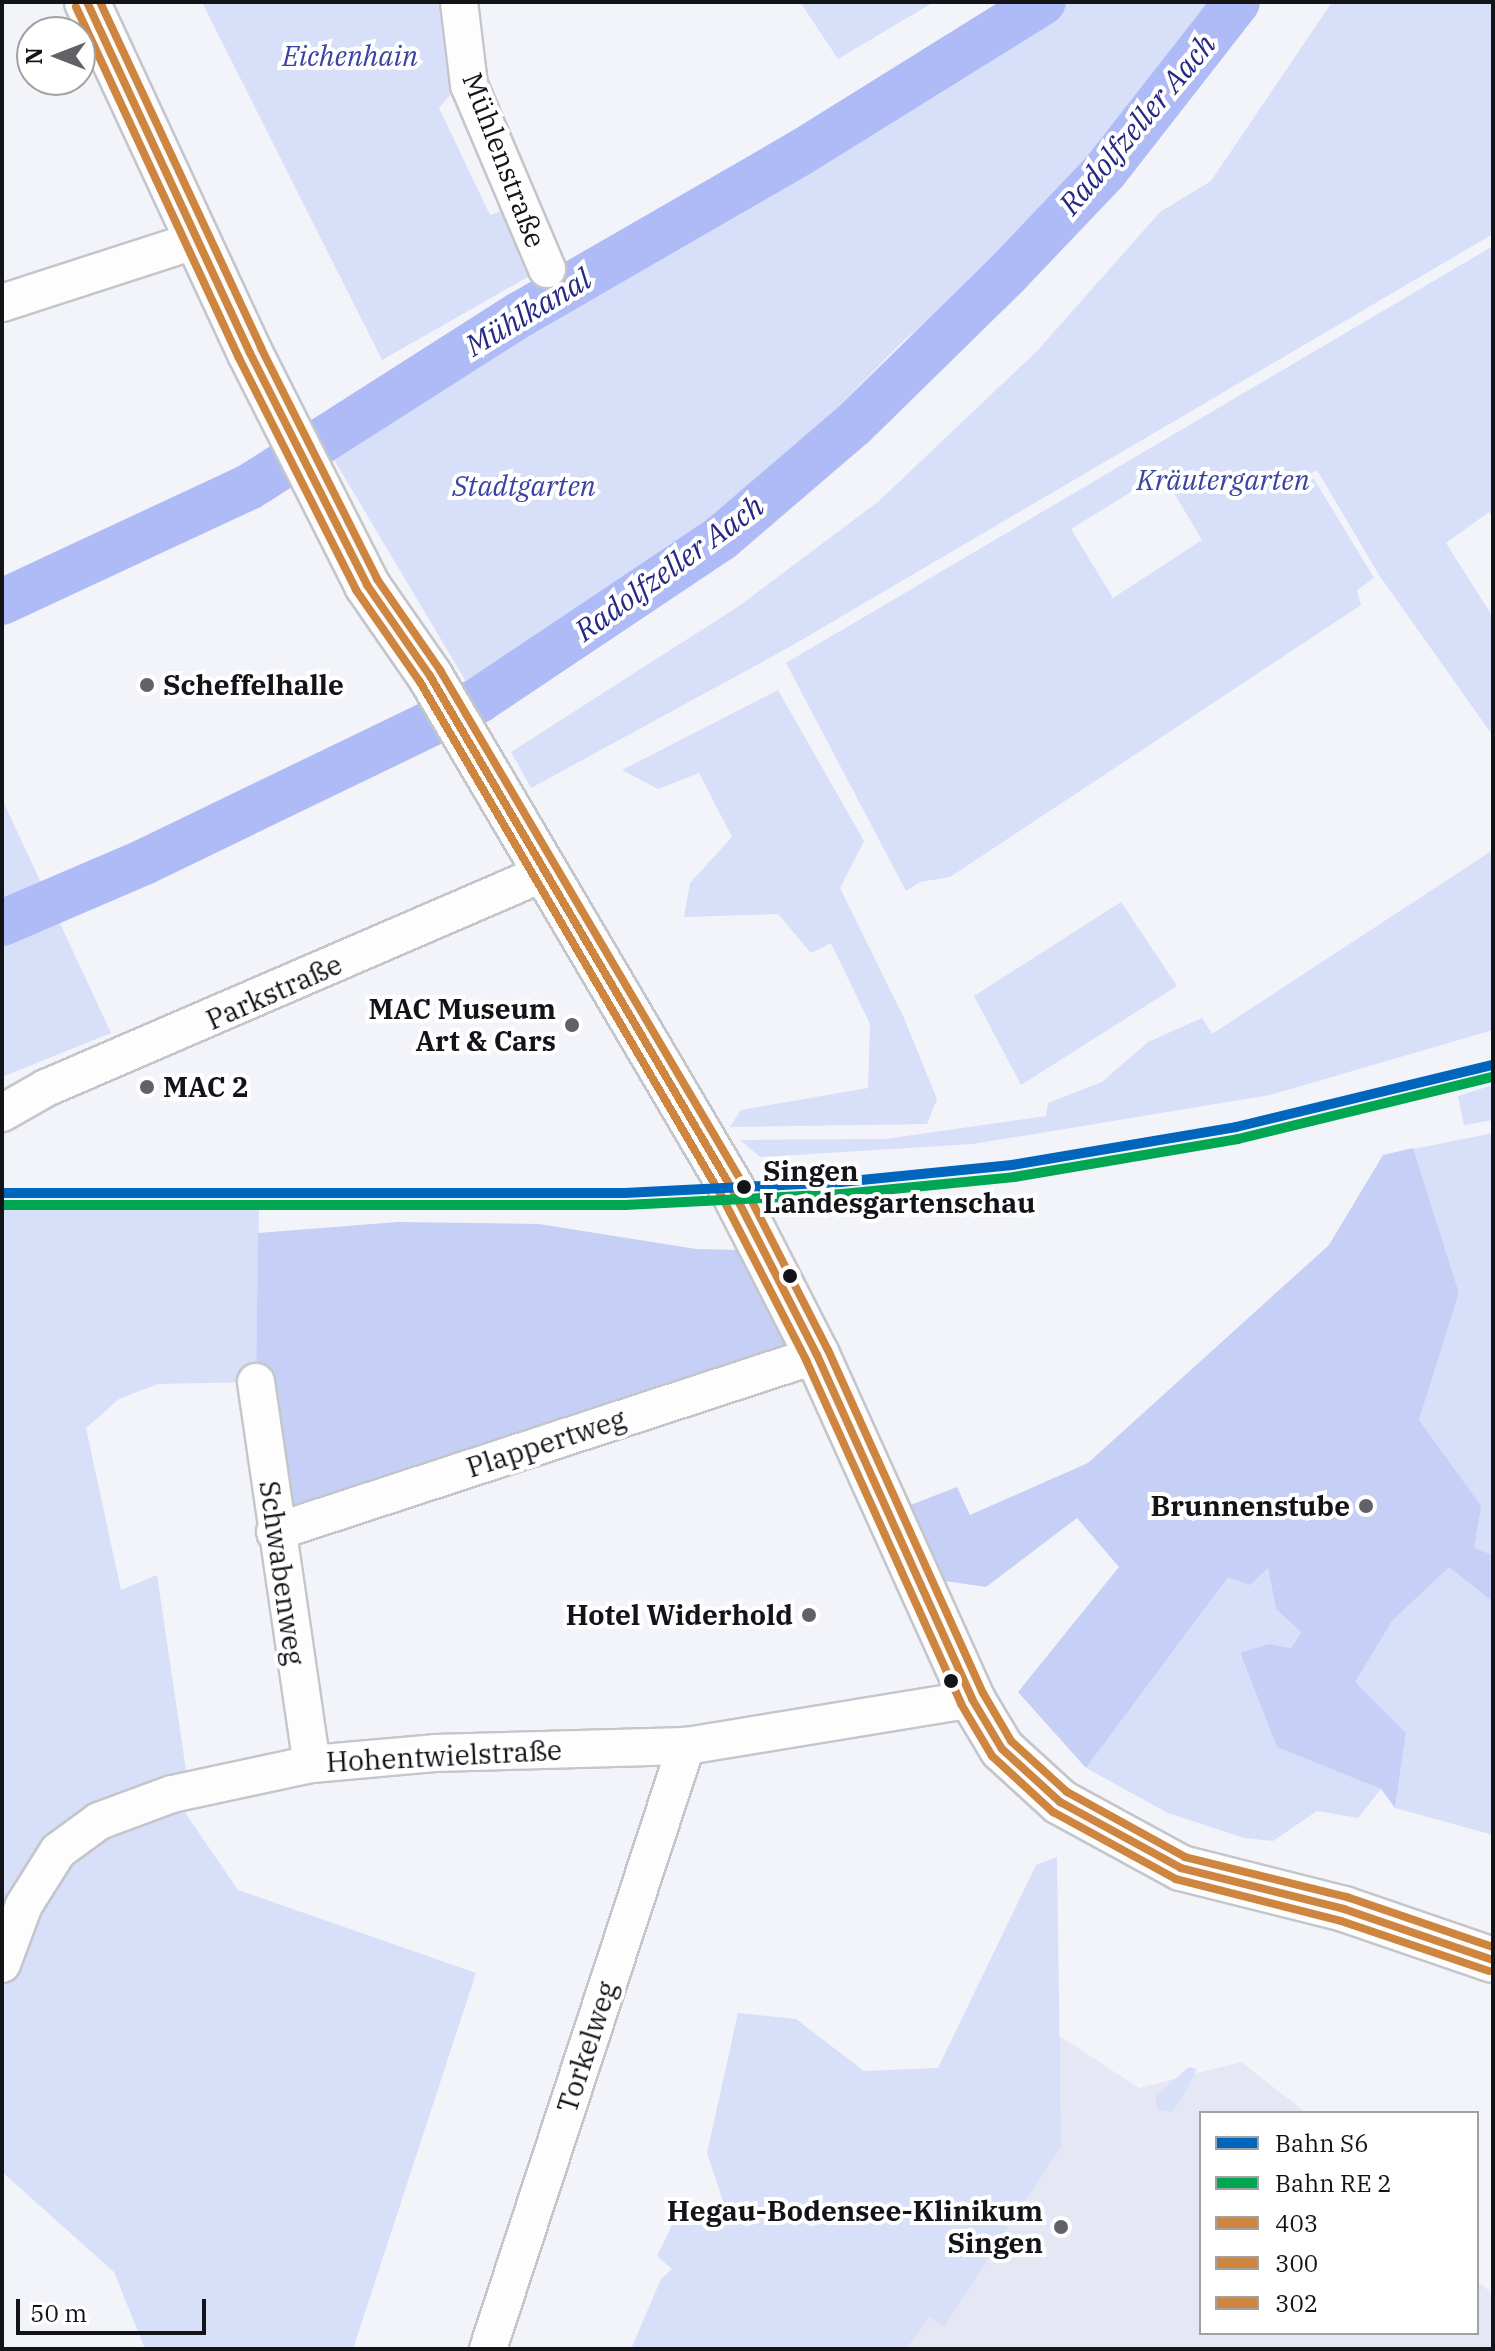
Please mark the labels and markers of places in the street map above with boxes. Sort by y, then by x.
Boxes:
place label: Scheffelhalle [163,668,344,702]
marker: Scheffelhalle [138,676,156,694]
place label: MAC Museum Art & Cars [368,992,556,1058]
marker: MAC Museum Art & Cars [563,1016,581,1034]
place label: MAC 2 [163,1070,249,1104]
marker: MAC 2 [138,1078,156,1096]
place label: Singen Landesgartenschau [763,1154,1035,1220]
marker: Singen Landesgartenschau [732,1175,756,1199]
unlabelled marker [782,1268,798,1284]
place label: Brunnenstube [1151,1489,1350,1523]
marker: Brunnenstube [1357,1497,1375,1515]
place label: Hotel Widerhold [566,1598,793,1632]
marker: Hotel Widerhold [800,1606,818,1624]
unlabelled marker [943,1673,959,1689]
place label: Hegau-Bodensee-Klinikum Singen [667,2194,1043,2260]
marker: Hegau-Bodensee-Klinikum Singen [1050,2216,1072,2238]

